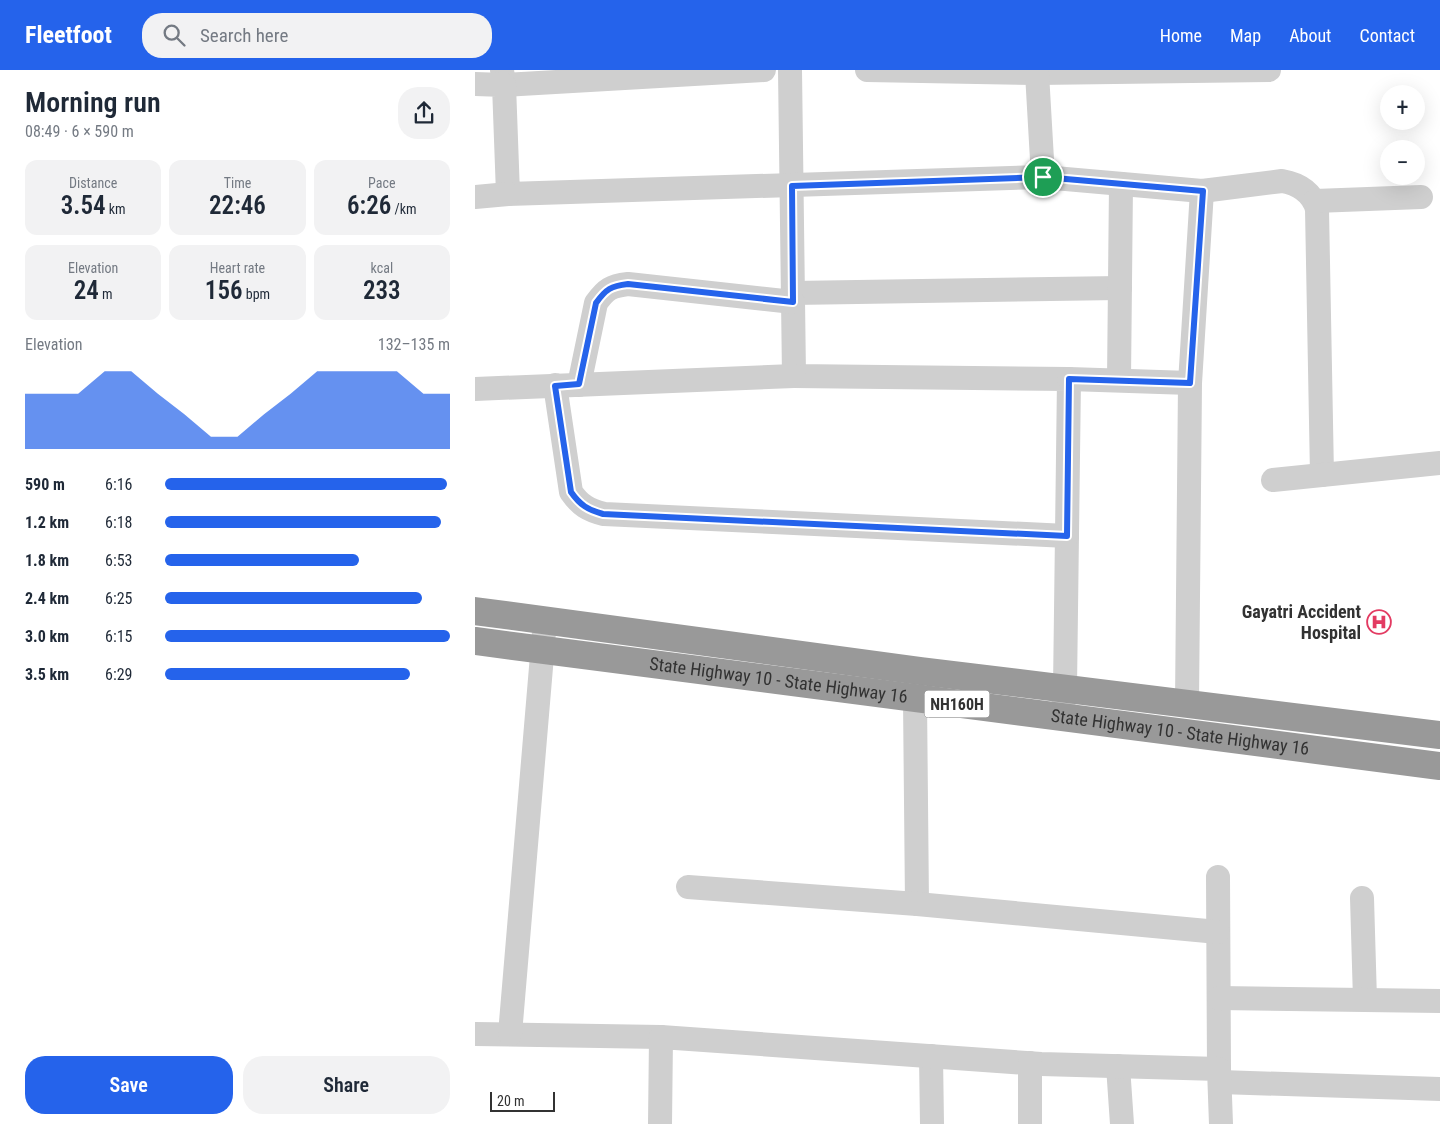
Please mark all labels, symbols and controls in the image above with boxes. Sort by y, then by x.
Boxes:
search box [142,13,492,58]
text: Fleetfoot [25,21,112,49]
icon: search [160,21,188,49]
text: Search here [200,24,288,47]
text: Home [1160,25,1202,46]
text: Map [1230,25,1261,46]
text: About [1289,25,1331,46]
text: Contact [1359,25,1415,46]
map controls [1380,85,1425,185]
button: + [1380,85,1425,130]
text: Morning run [25,86,161,119]
button: share [398,87,450,139]
text: 08:49 · 6 × 590 m [25,122,134,141]
button: − [1380,140,1425,185]
pin [1022,156,1064,198]
icon: arrive [1029,163,1057,191]
text: Distance [69,175,117,191]
text: Time [224,175,251,191]
text: Pace [368,175,396,191]
text: 3.54 [61,191,106,220]
text: 22:46 [209,191,266,220]
text: 6:26 [347,191,391,220]
text: km [106,201,126,217]
text: /km [391,201,417,217]
text: Elevation [68,260,118,276]
text: Heart rate [210,260,265,276]
text: kcal [371,260,393,276]
text: 24 [74,276,99,305]
text: 156 [205,276,243,305]
text: 233 [363,276,401,305]
text: m [99,286,113,302]
text: bpm [243,286,270,302]
text: Elevation [25,335,83,354]
text: 132–135 m [378,335,450,354]
text: 590 m [25,475,65,494]
text: 6:16 [105,475,132,494]
text: 1.2 km [25,513,69,532]
text: 6:18 [105,513,132,532]
text: 1.8 km [25,551,69,570]
text: 6:53 [105,551,132,570]
text: 2.4 km [25,589,69,608]
text: 6:25 [105,589,132,608]
place label: Gayatri Accident Hospital [1242,601,1361,643]
hospital icon: Gayatri Accident Hospital [1366,609,1392,635]
text: 3.0 km [25,627,69,646]
text: 6:15 [105,627,132,646]
street label: State Highway 10 - State Highway 16 [648,653,909,707]
text: 3.5 km [25,665,69,684]
text: 6:29 [105,665,132,684]
road number: NH160H [925,690,989,718]
street label: State Highway 10 - State Highway 16 [1050,705,1311,759]
button: Save [25,1056,233,1114]
button: Share [243,1056,450,1114]
scale bar [490,1089,555,1112]
text: 20 m [497,1093,525,1109]

